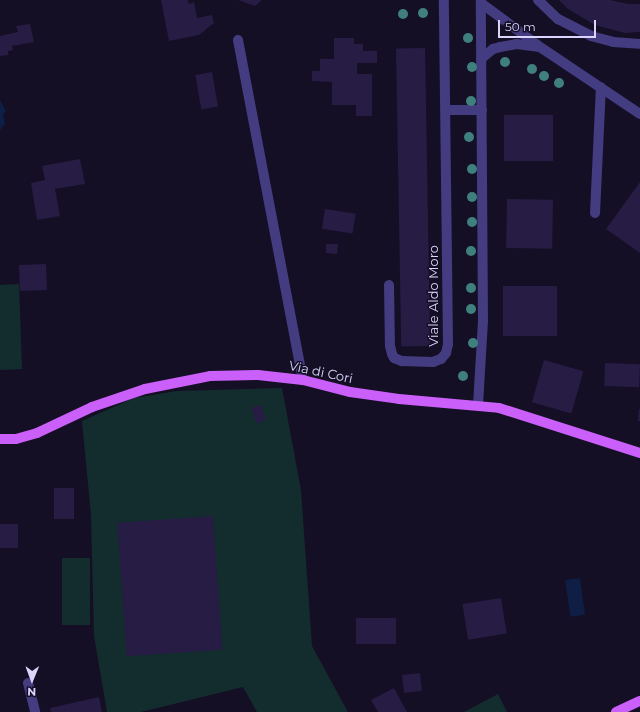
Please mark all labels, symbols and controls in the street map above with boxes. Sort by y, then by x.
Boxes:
scale bar [500,12,598,38]
text: 50 m [505,19,536,34]
street label: Viale Aldo Moro [425,245,441,347]
street label: Via di Cori [288,358,354,386]
north arrow [12,660,52,700]
text: N [27,685,36,699]

